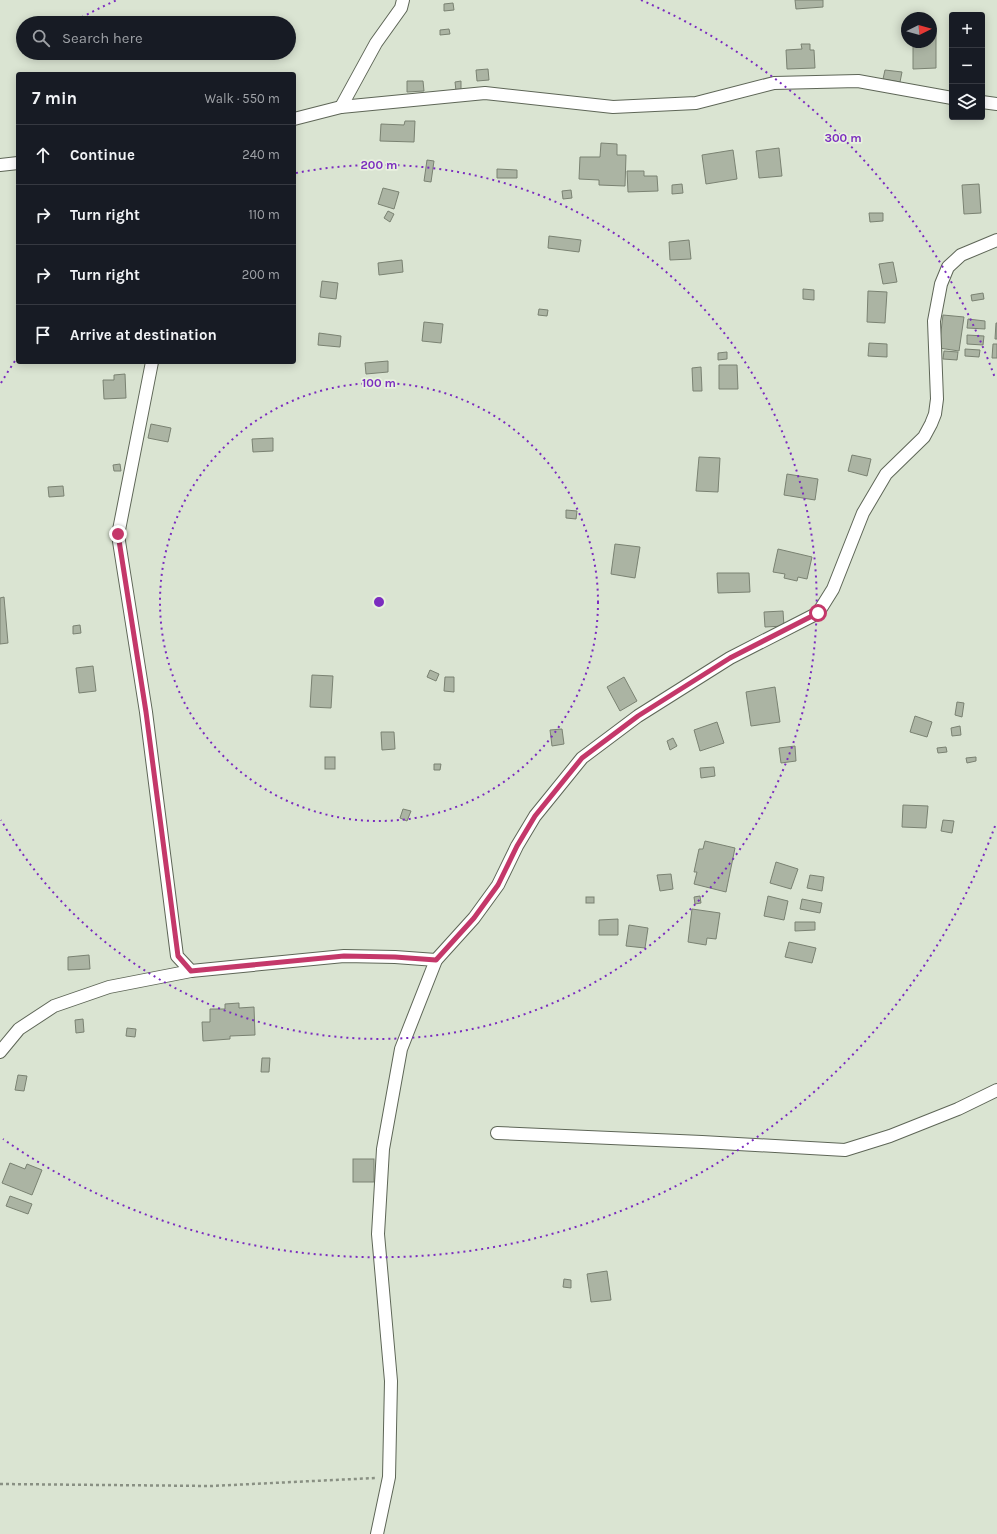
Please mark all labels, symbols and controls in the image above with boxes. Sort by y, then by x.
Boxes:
north arrow [901,12,937,48]
map controls [949,12,985,120]
button: + [949,12,985,48]
search box [16,16,296,60]
icon: search [30,27,52,49]
text: Search here [62,29,143,47]
button: − [949,48,985,84]
button: layers [949,84,985,120]
text: 7 min [32,88,77,108]
text: Walk · 550 m [205,91,280,106]
text: 300 m [824,131,862,145]
icon: ahead [32,144,54,166]
text: Continue [70,146,135,164]
text: 240 m [242,147,280,162]
text: 200 m [361,158,397,172]
icon: right [32,204,54,226]
text: Turn right [70,206,140,224]
text: 110 m [248,207,280,222]
icon: right [32,264,54,286]
text: Turn right [70,266,140,284]
text: 200 m [242,267,280,282]
icon: arrive [32,324,54,346]
text: Arrive at destination [70,326,217,344]
text: 100 m [362,376,396,390]
route end [109,525,127,543]
centre of rings [372,595,386,609]
route start [809,604,827,622]

